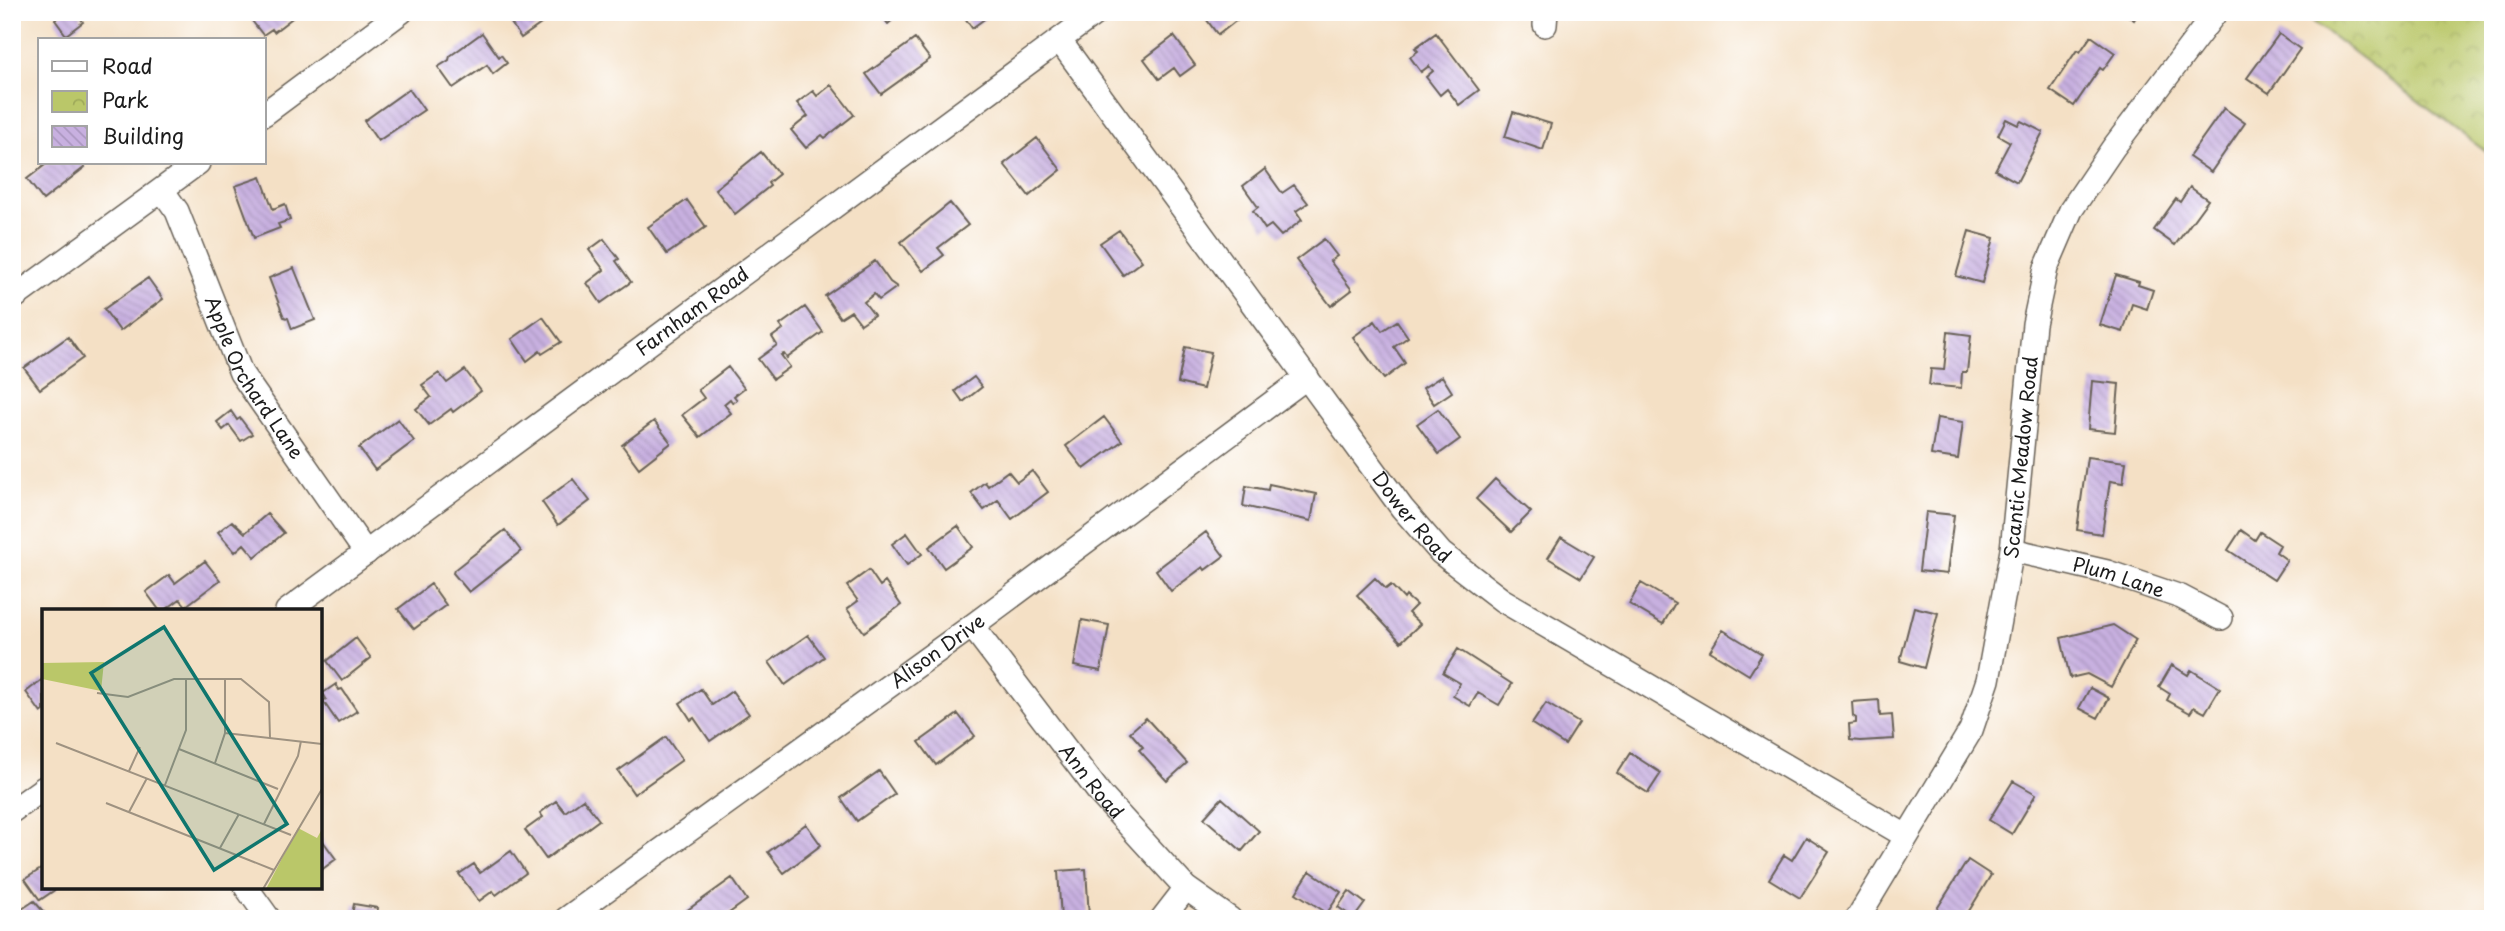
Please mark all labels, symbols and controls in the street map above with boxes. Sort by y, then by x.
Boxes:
legend [38,38,266,164]
text: Road [102,49,153,81]
text: Park [102,83,149,115]
text: Building [102,119,184,151]
street label: Farnham Road [629,259,754,362]
street label: Apple Orchard Lane [199,291,311,464]
street label: Scantic Meadow Road [1996,355,2044,561]
street label: Dower Road [1366,465,1458,569]
street label: Plum Lane [2070,549,2169,604]
street label: Alison Drive [884,606,990,694]
inset map [42,609,322,889]
street label: Ann Road [1053,737,1131,825]

